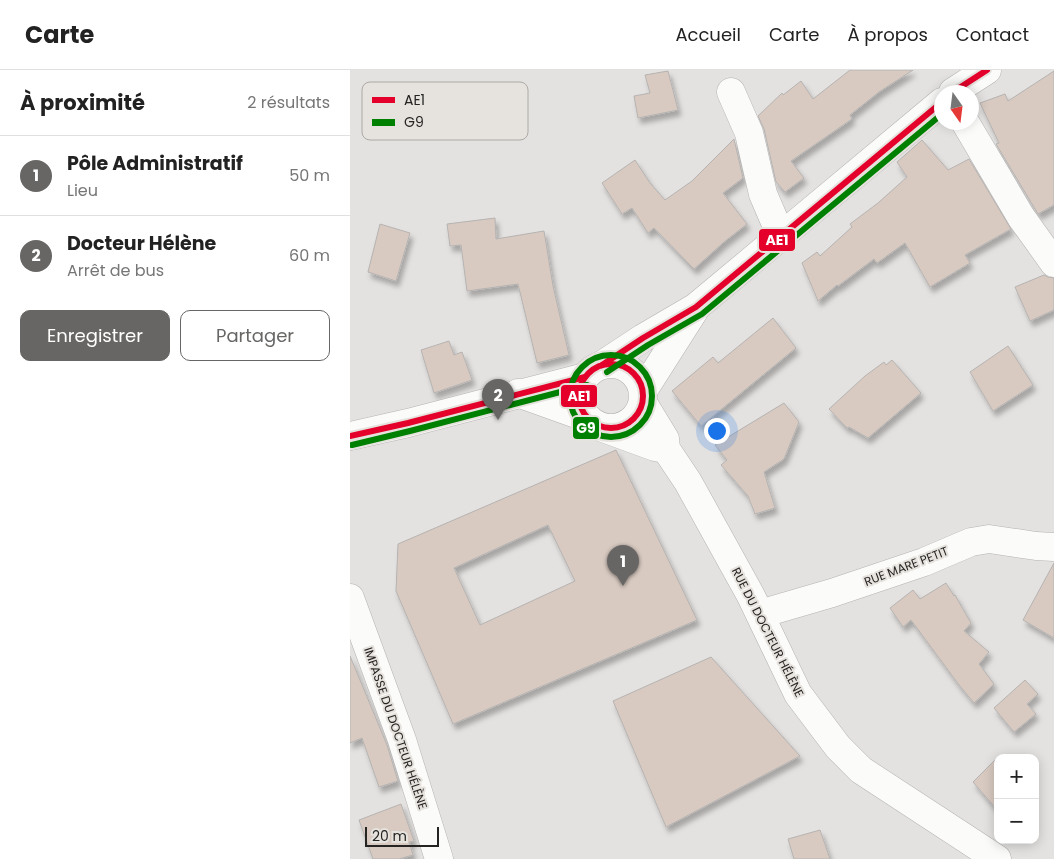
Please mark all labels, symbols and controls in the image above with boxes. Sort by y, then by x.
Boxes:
text: Carte [25,18,94,51]
text: Accueil [675,22,741,47]
text: Carte [769,22,819,47]
text: À propos [847,22,928,47]
text: Contact [956,22,1029,47]
legend [362,82,528,140]
north arrow [934,85,979,130]
text: À proximité [20,88,145,117]
text: AE1 [404,90,425,110]
text: 2 résultats [247,91,330,114]
text: G9 [404,112,424,132]
text: Pôle Administratif [67,150,243,177]
text: 1 [33,164,39,187]
text: 50 m [289,164,330,187]
text: Lieu [67,179,98,202]
line badge: AE1 [758,228,796,252]
text: Docteur Hélène [67,230,216,257]
text: AE1 [765,230,789,250]
text: 2 [31,244,41,267]
text: 60 m [289,244,330,267]
text: Arrêt de bus [67,259,164,282]
button: Enregistrer [20,310,170,361]
button: Partager [180,310,330,361]
pin: 2 [482,379,514,420]
line badge: AE1 [560,384,598,408]
text: AE1 [567,386,591,406]
line badge: G9 [572,416,600,440]
text: G9 [576,418,596,438]
your location [704,418,730,444]
street label: RUE MARE PETIT [861,542,951,590]
pin: 1 [607,545,639,586]
street label: RUE DU DOCTEUR HÉLÈNE [728,564,808,700]
street label: IMPASSE DU DOCTEUR HÉLÈNE [360,645,432,811]
map controls [994,754,1039,844]
button: + [994,754,1039,799]
button: − [994,799,1039,844]
scale bar [365,824,439,847]
text: 20 m [372,826,407,846]

